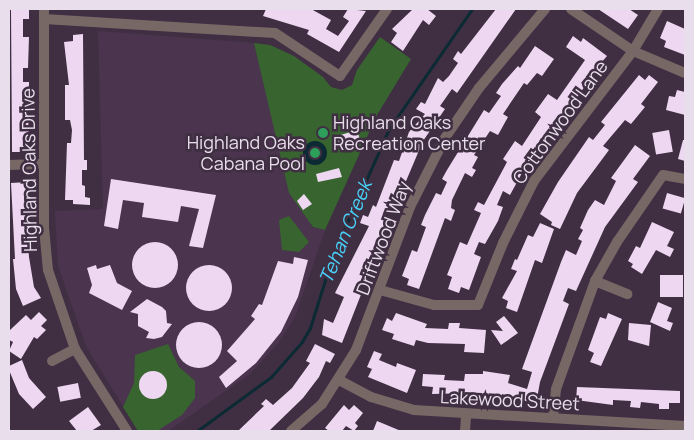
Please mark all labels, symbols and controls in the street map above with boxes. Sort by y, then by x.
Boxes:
street label: Cottonwood Lane [508,56,612,188]
street label: Highland Oaks Drive [17,88,41,252]
place label: Highland Oaks Recreation Center [333,112,486,154]
marker: Highland Oaks Recreation Center [317,127,329,139]
place label: Highland Oaks Cabana Pool [187,132,305,174]
marker: Highland Oaks Cabana Pool [309,147,321,159]
water label: Tehan Creek [315,177,377,287]
street label: Driftwood Way [351,178,415,298]
street label: Lakewood Street [440,386,580,414]

